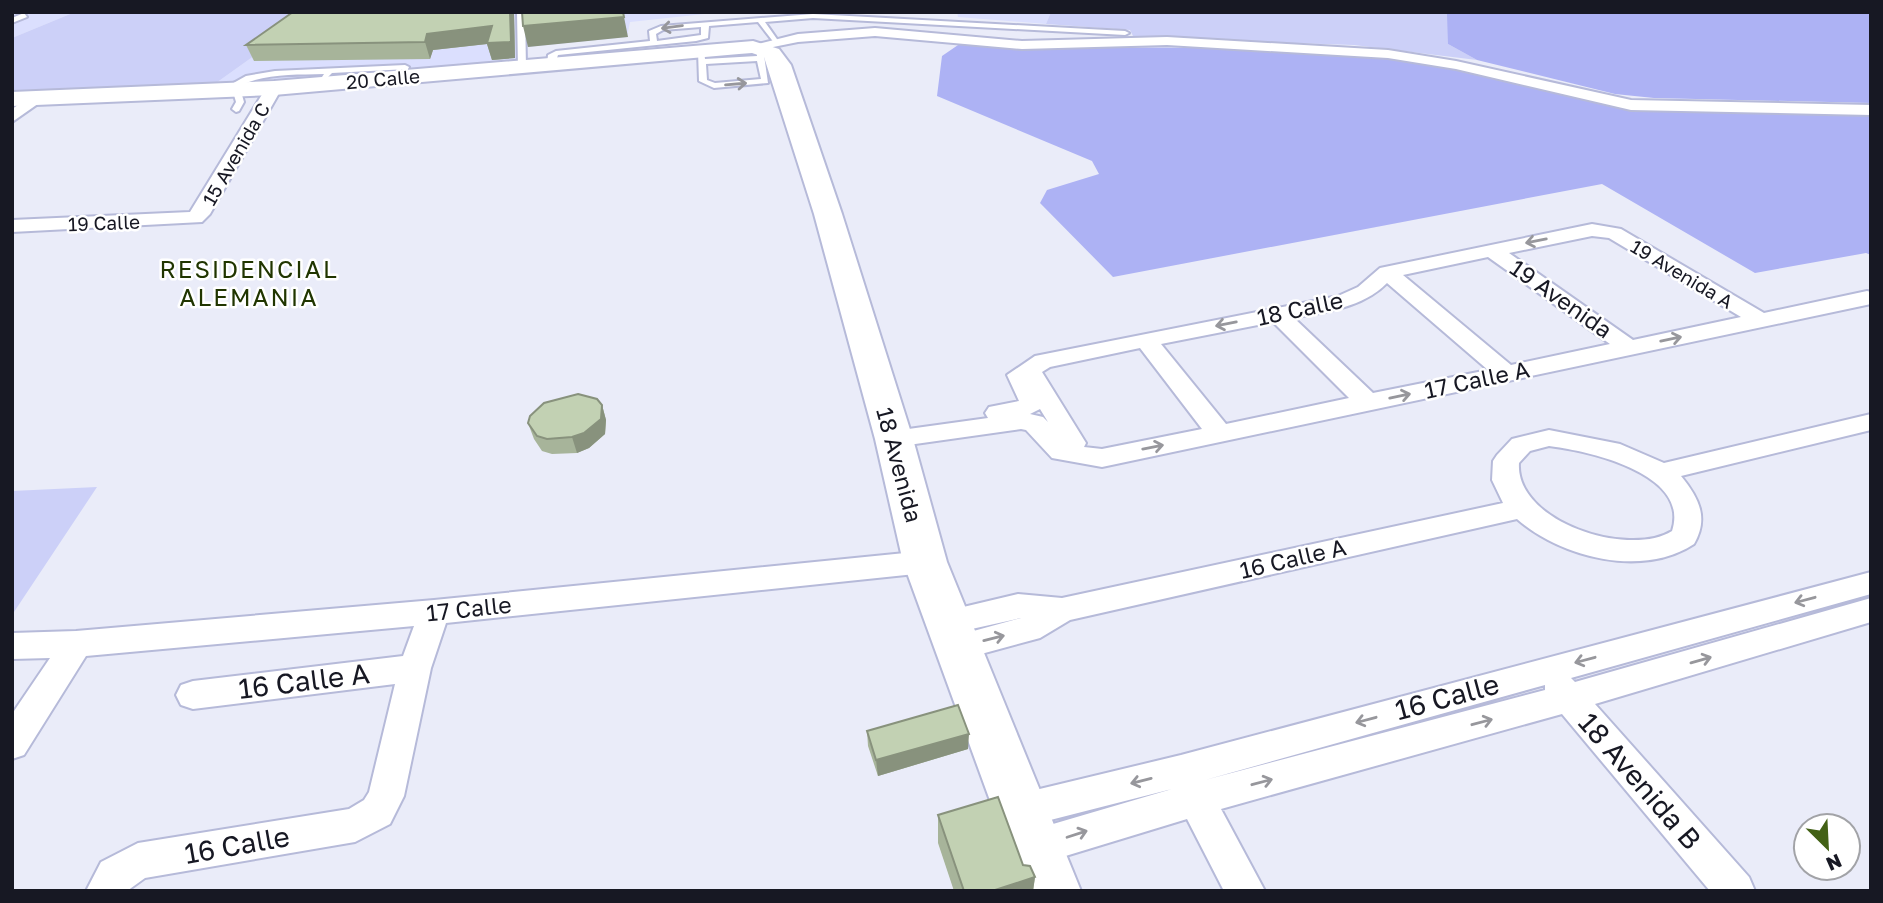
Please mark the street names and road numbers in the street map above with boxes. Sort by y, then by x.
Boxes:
street label: 20 Calle [345,64,421,93]
street label: 15 Avenida C [197,98,274,209]
street label: 19 Calle [68,210,140,235]
street label: 19 Avenida A [1627,234,1738,313]
street label: 19 Avenida [1505,253,1618,344]
street label: 18 Calle [1254,285,1345,331]
street label: 17 Calle A [1422,354,1532,404]
street label: 18 Avenida [871,404,929,525]
street label: 16 Calle A [1237,532,1349,584]
street label: 17 Calle [425,590,513,626]
street label: 16 Calle A [236,656,372,705]
street label: 16 Calle [1391,667,1502,726]
street label: 18 Avenida B [1572,706,1708,856]
street label: 16 Calle [182,819,292,870]

